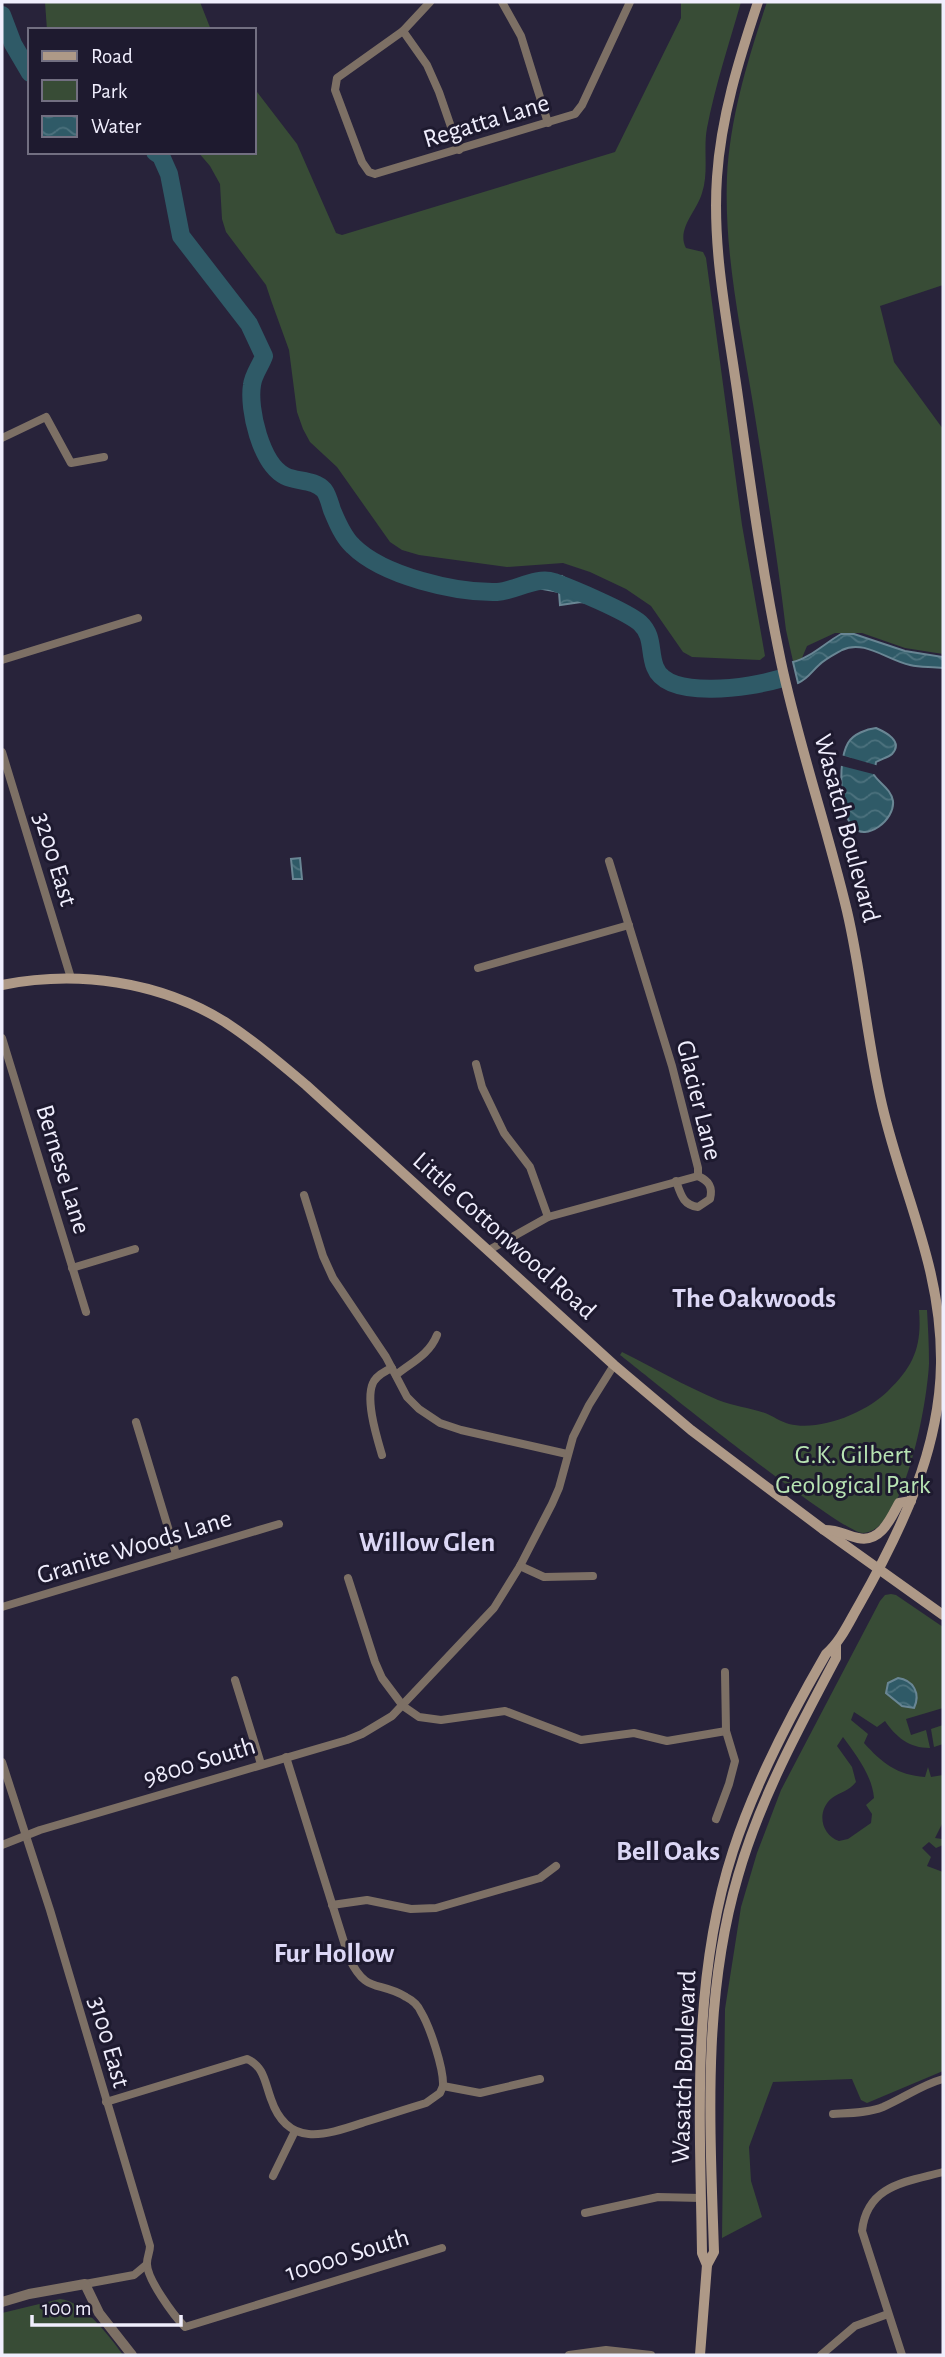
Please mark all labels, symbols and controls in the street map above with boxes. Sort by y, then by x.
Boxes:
legend [28,28,256,154]
text: Road [91,46,133,67]
text: Park [91,81,128,102]
street label: Regatta Lane [420,89,552,152]
text: Water [91,116,141,137]
street label: Wasatch Boulevard [809,731,885,925]
street label: 3200 East [29,809,82,909]
street label: Glacier Lane [672,1038,726,1163]
street label: Bernese Lane [31,1102,95,1237]
street label: Little Cottonwood Road [408,1147,601,1324]
district label: The Oakwoods [672,1285,836,1313]
park label: G.K. Gilbert Geological Park [775,1442,931,1498]
street label: Granite Woods Lane [34,1505,235,1589]
district label: Willow Glen [359,1529,495,1557]
street label: 9800 South [140,1733,259,1791]
district label: Bell Oaks [616,1838,720,1866]
district label: Fur Hollow [274,1940,395,1968]
street label: Wasatch Boulevard [668,1970,700,2164]
street label: 3100 East [84,1994,134,2091]
street label: 10000 South [282,2224,412,2286]
scale bar [32,2284,180,2328]
text: 100 m [42,2298,92,2319]

